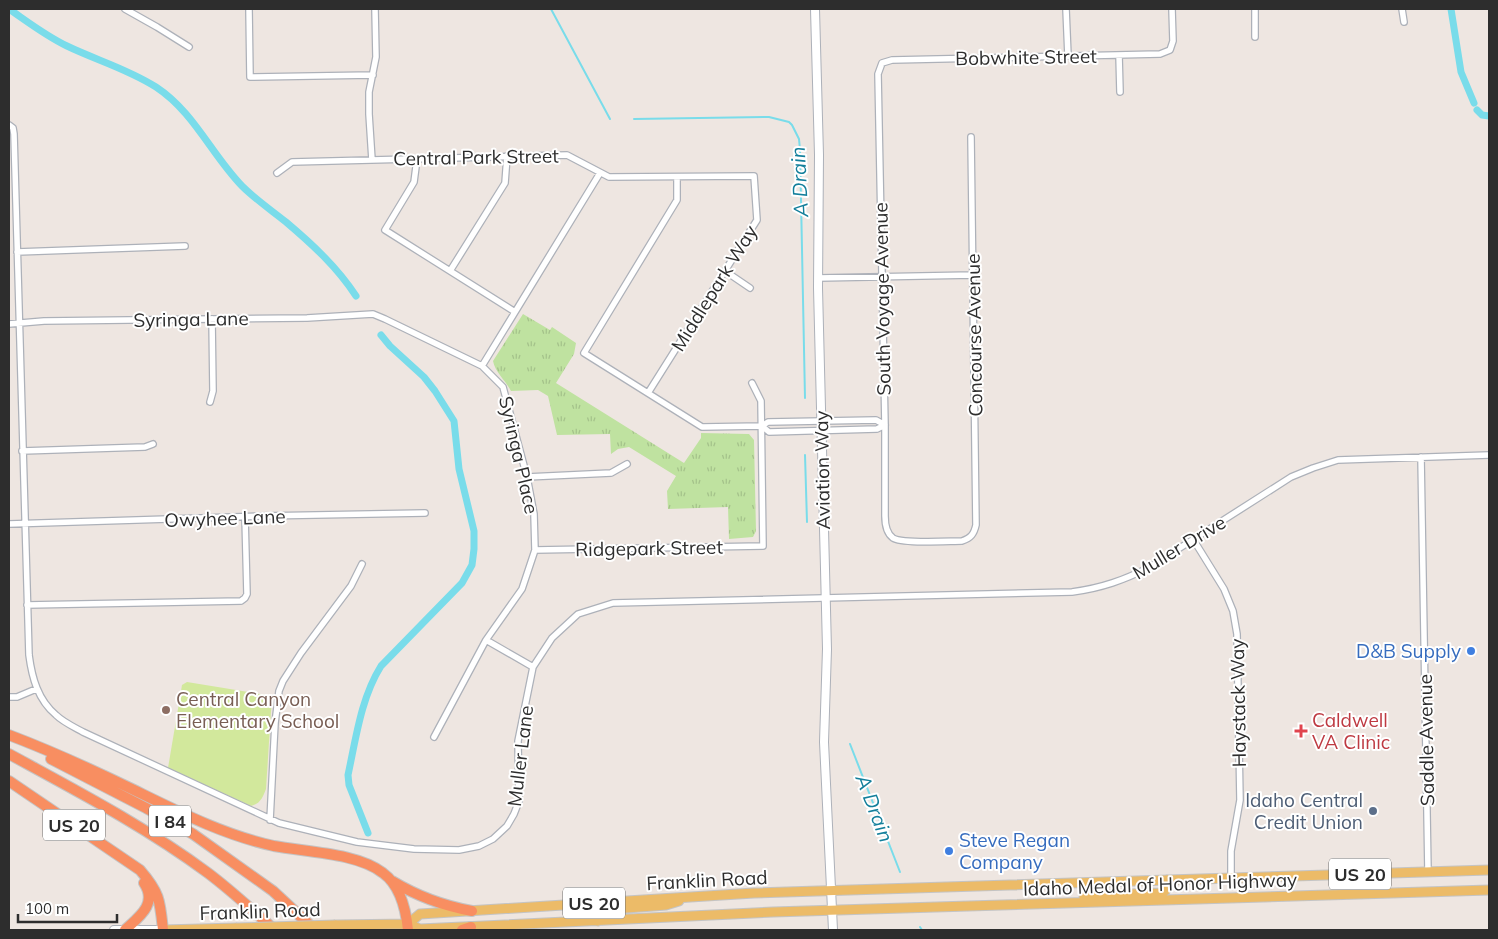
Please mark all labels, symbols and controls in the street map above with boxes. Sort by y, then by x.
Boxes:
street label: Bobwhite Street [955,44,1097,70]
street label: Central Park Street [393,144,559,170]
water label: A Drain [785,146,813,219]
street label: South Voyage Avenue [868,202,896,396]
street label: Middlepark Way [666,220,762,356]
street label: Concourse Avenue [961,253,987,417]
street label: Syringa Lane [133,306,249,332]
street label: Syringa Place [494,394,544,516]
street label: Aviation Way [809,410,835,530]
street label: Owyhee Lane [164,504,286,532]
street label: Muller Drive [1128,510,1230,584]
street label: Ridgepark Street [575,535,723,561]
street label: Haystack Way [1225,638,1251,768]
place label: D&B Supply [1356,639,1461,663]
marker: D&B Supply [1465,645,1477,657]
street label: Saddle Avenue [1413,674,1439,806]
place label: Central Canyon Elementary School [176,687,339,733]
marker: Central Canyon Elementary School [160,704,172,716]
street label: Muller Lane [502,704,538,808]
place label: Caldwell VA Clinic [1312,708,1390,754]
marker: Caldwell VA Clinic [1294,724,1308,738]
water label: A Drain [850,770,899,845]
place label: Idaho Central Credit Union [1245,788,1363,834]
marker: Idaho Central Credit Union [1367,805,1379,817]
road number: I 84 [149,806,191,836]
road number: US 20 [43,810,105,840]
place label: Steve Regan Company [959,828,1070,874]
marker: Steve Regan Company [943,845,955,857]
road number: US 20 [1329,859,1391,890]
street label: Franklin Road [646,865,768,895]
street label: Idaho Medal of Honor Highway [1023,867,1297,901]
road number: US 20 [563,888,625,918]
scale bar [18,892,116,924]
street label: Franklin Road [199,897,321,925]
text: 100 m [25,899,69,918]

